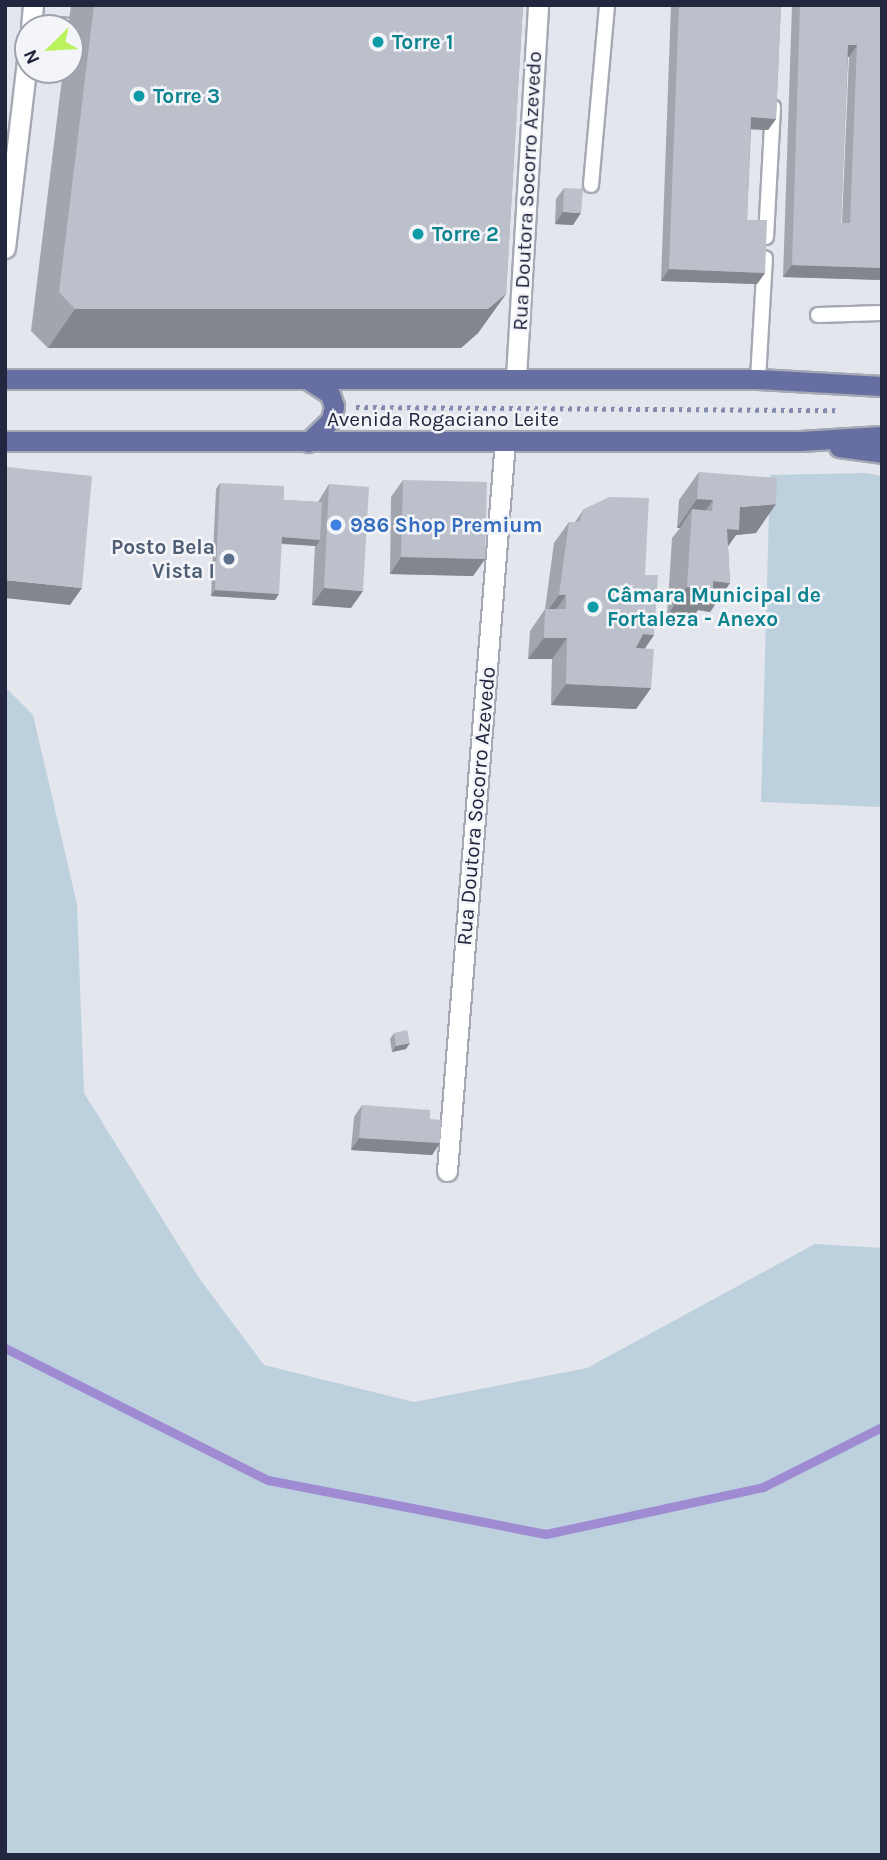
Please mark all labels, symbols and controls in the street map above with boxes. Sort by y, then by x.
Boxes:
north arrow [14,14,84,84]
place label: Torre 1 [392,29,454,55]
marker: Torre 1 [370,34,386,50]
text: N [19,46,44,67]
street label: Rua Doutora Socorro Azevedo [507,51,547,331]
place label: Torre 3 [153,83,220,109]
marker: Torre 3 [131,88,147,104]
place label: Torre 2 [432,221,499,247]
marker: Torre 2 [410,226,426,242]
street label: Avenida Rogaciano Leite [327,406,559,432]
place label: 986 Shop Premium [350,512,542,538]
marker: 986 Shop Premium [328,517,344,533]
place label: Posto Bela Vista I [111,534,215,584]
marker: Posto Bela Vista I [221,551,237,567]
place label: Câmara Municipal de Fortaleza - Anexo [607,582,821,632]
marker: Câmara Municipal de Fortaleza - Anexo [585,599,601,615]
street label: Rua Doutora Socorro Azevedo [451,665,501,947]

